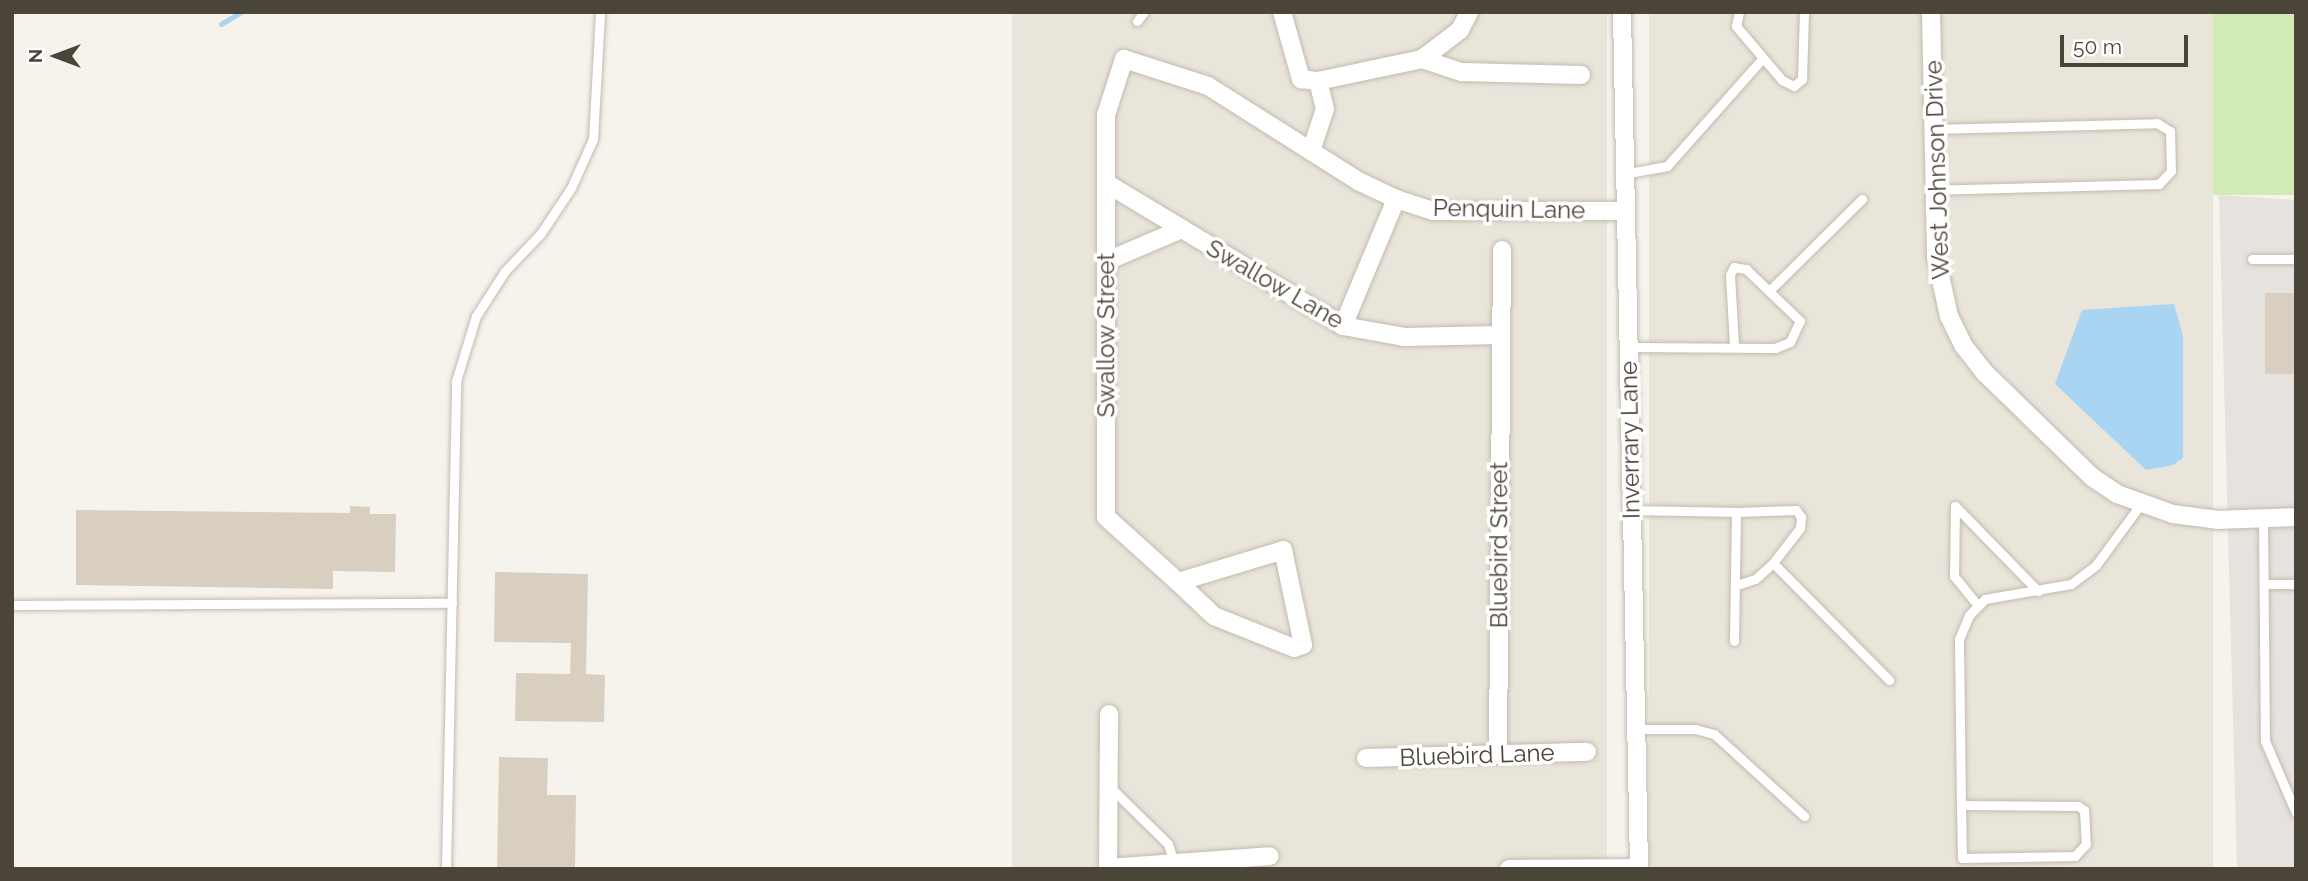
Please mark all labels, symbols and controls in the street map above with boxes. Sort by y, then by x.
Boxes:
north arrow [21,21,91,91]
scale bar [2063,21,2191,65]
text: 50 m [2073,34,2122,59]
text: N [24,49,46,63]
street label: West Johnson Drive [1919,59,1955,281]
street label: Penquin Lane [1433,193,1585,225]
street label: Swallow Lane [1201,233,1349,335]
street label: Swallow Street [1092,252,1120,418]
street label: Inverrary Lane [1614,360,1646,520]
street label: Bluebird Street [1485,462,1513,628]
street label: Bluebird Lane [1399,738,1555,772]

